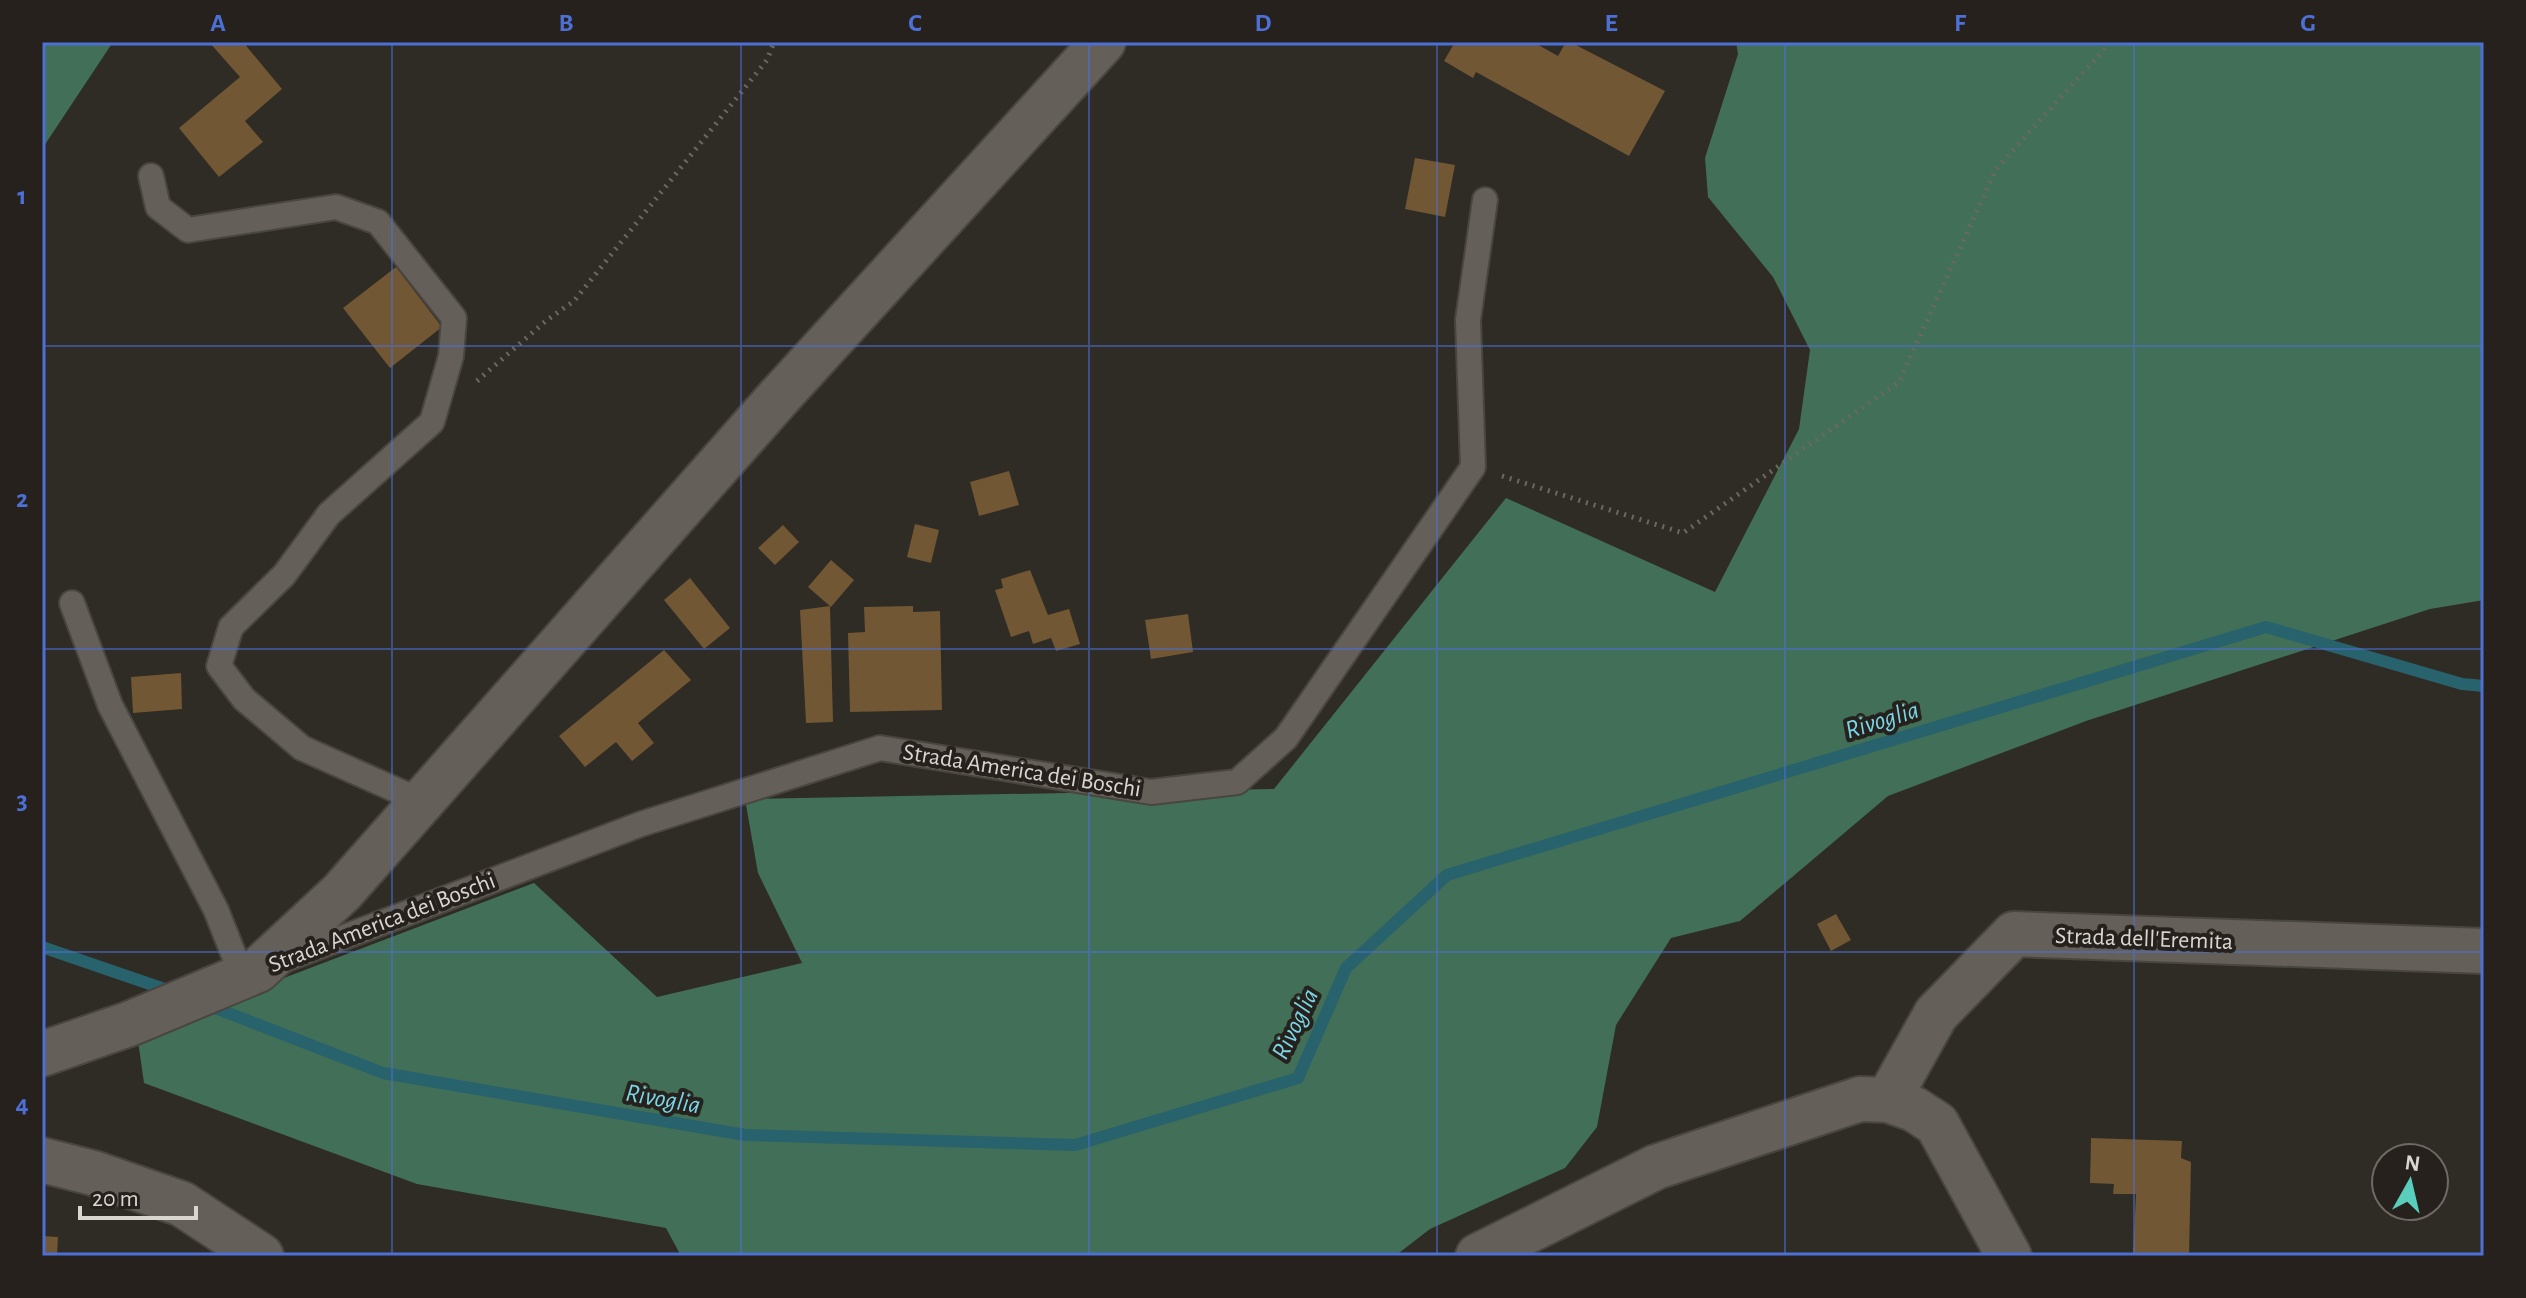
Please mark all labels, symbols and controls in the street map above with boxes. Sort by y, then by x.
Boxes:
text: A [210,10,226,36]
text: B [558,10,574,36]
text: C [908,10,922,36]
text: D [1254,10,1272,36]
text: E [1604,10,1618,36]
text: F [1954,10,1967,36]
text: G [2300,10,2316,36]
text: 1 [17,183,27,209]
text: 2 [16,486,28,512]
water label: Rivoglia [1842,697,1922,743]
street label: Strada America dei Boschi [901,740,1143,802]
text: 3 [16,788,28,814]
street label: Strada America dei Boschi [265,869,499,977]
street label: Strada dell'Eremita [2055,924,2233,954]
water label: Rivoglia [1267,984,1323,1064]
water label: Rivoglia [624,1080,702,1118]
text: 4 [15,1091,29,1117]
north arrow [2370,1142,2450,1222]
text: N [2404,1151,2422,1175]
scale bar [80,1170,196,1220]
text: 20 m [92,1187,139,1211]

